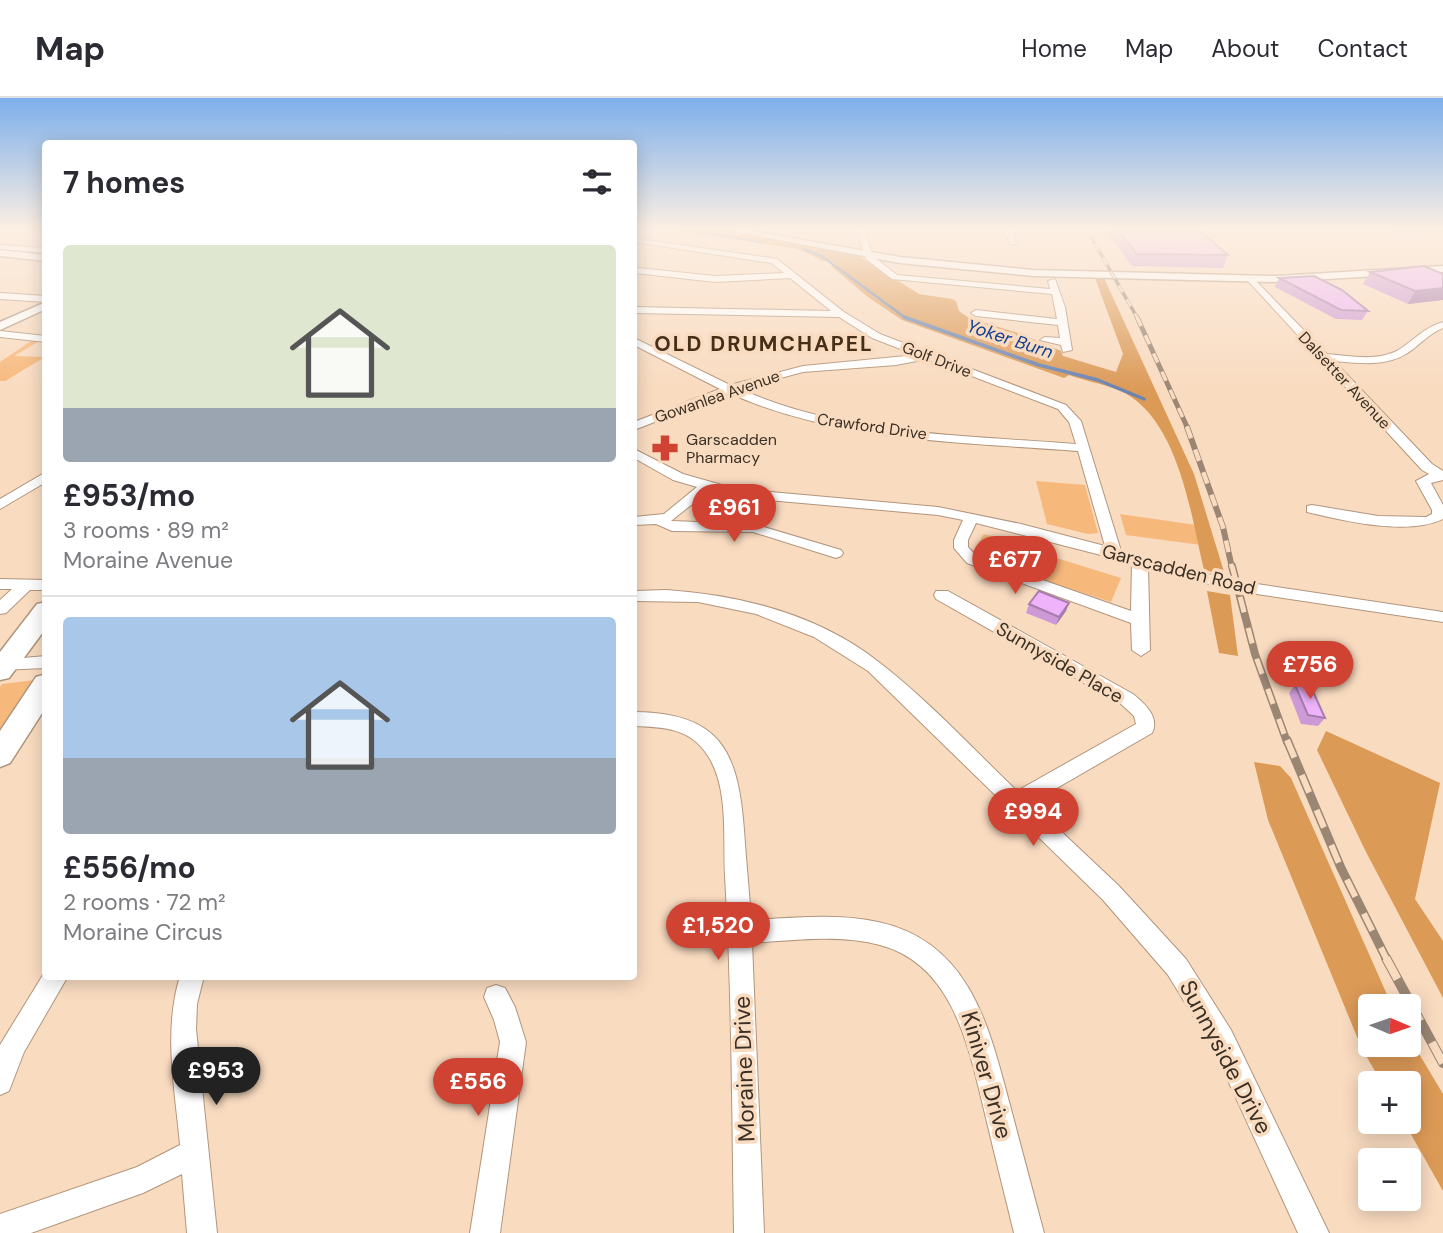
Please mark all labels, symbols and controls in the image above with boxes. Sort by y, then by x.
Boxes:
text: Map [35,27,105,70]
text: Home [1021,33,1087,64]
text: Map [1125,33,1173,64]
text: About [1211,33,1280,64]
text: Contact [1318,33,1408,64]
text: 7 homes [63,163,185,202]
icon: filters [578,163,616,201]
icon: home [277,290,403,416]
water label: Yoker Burn [964,314,1056,364]
street label: Dalsetter Avenue [1294,327,1395,434]
district label: OLD DRUMCHAPEL [654,330,874,358]
street label: Golf Drive [899,337,975,382]
street label: Gowanlea Avenue [652,365,783,428]
street label: Crawford Drive [816,408,928,445]
place label: Garscadden Pharmacy [686,429,777,468]
pharmacy icon: Garscadden Pharmacy [650,433,680,463]
text: £953/mo [63,476,195,515]
pin: £961 [693,484,775,544]
text: £961 [708,492,760,522]
text: 3 rooms · 89 m² [63,515,229,545]
pin: £677 [974,536,1056,596]
street label: Garscadden Road [1100,538,1258,601]
text: £677 [988,544,1042,574]
text: Moraine Avenue [63,545,233,575]
street label: Sunnyside Place [992,616,1128,709]
pin: £756 [1269,642,1351,701]
text: £756 [1282,649,1338,679]
icon: home [277,662,403,788]
pin: £994 [992,788,1074,848]
text: £994 [1004,796,1062,826]
text: £556/mo [63,848,196,887]
text: 2 rooms · 72 m² [63,887,226,917]
pin: £1,520 [661,902,775,962]
text: £1,520 [682,910,754,940]
text: Moraine Circus [63,917,223,947]
street label: Sunnyside Drive [1173,975,1279,1139]
north arrow [1358,994,1421,1057]
map controls [1358,994,1421,1211]
street label: Moraine Drive [726,995,762,1143]
street label: Kiniver Drive [954,1008,1020,1142]
pin: £953 [175,1048,257,1107]
text: £953 [187,1055,245,1085]
pin: £556 [437,1058,519,1118]
text: £556 [449,1066,507,1096]
button: + [1358,1071,1421,1134]
button: − [1358,1148,1421,1211]

